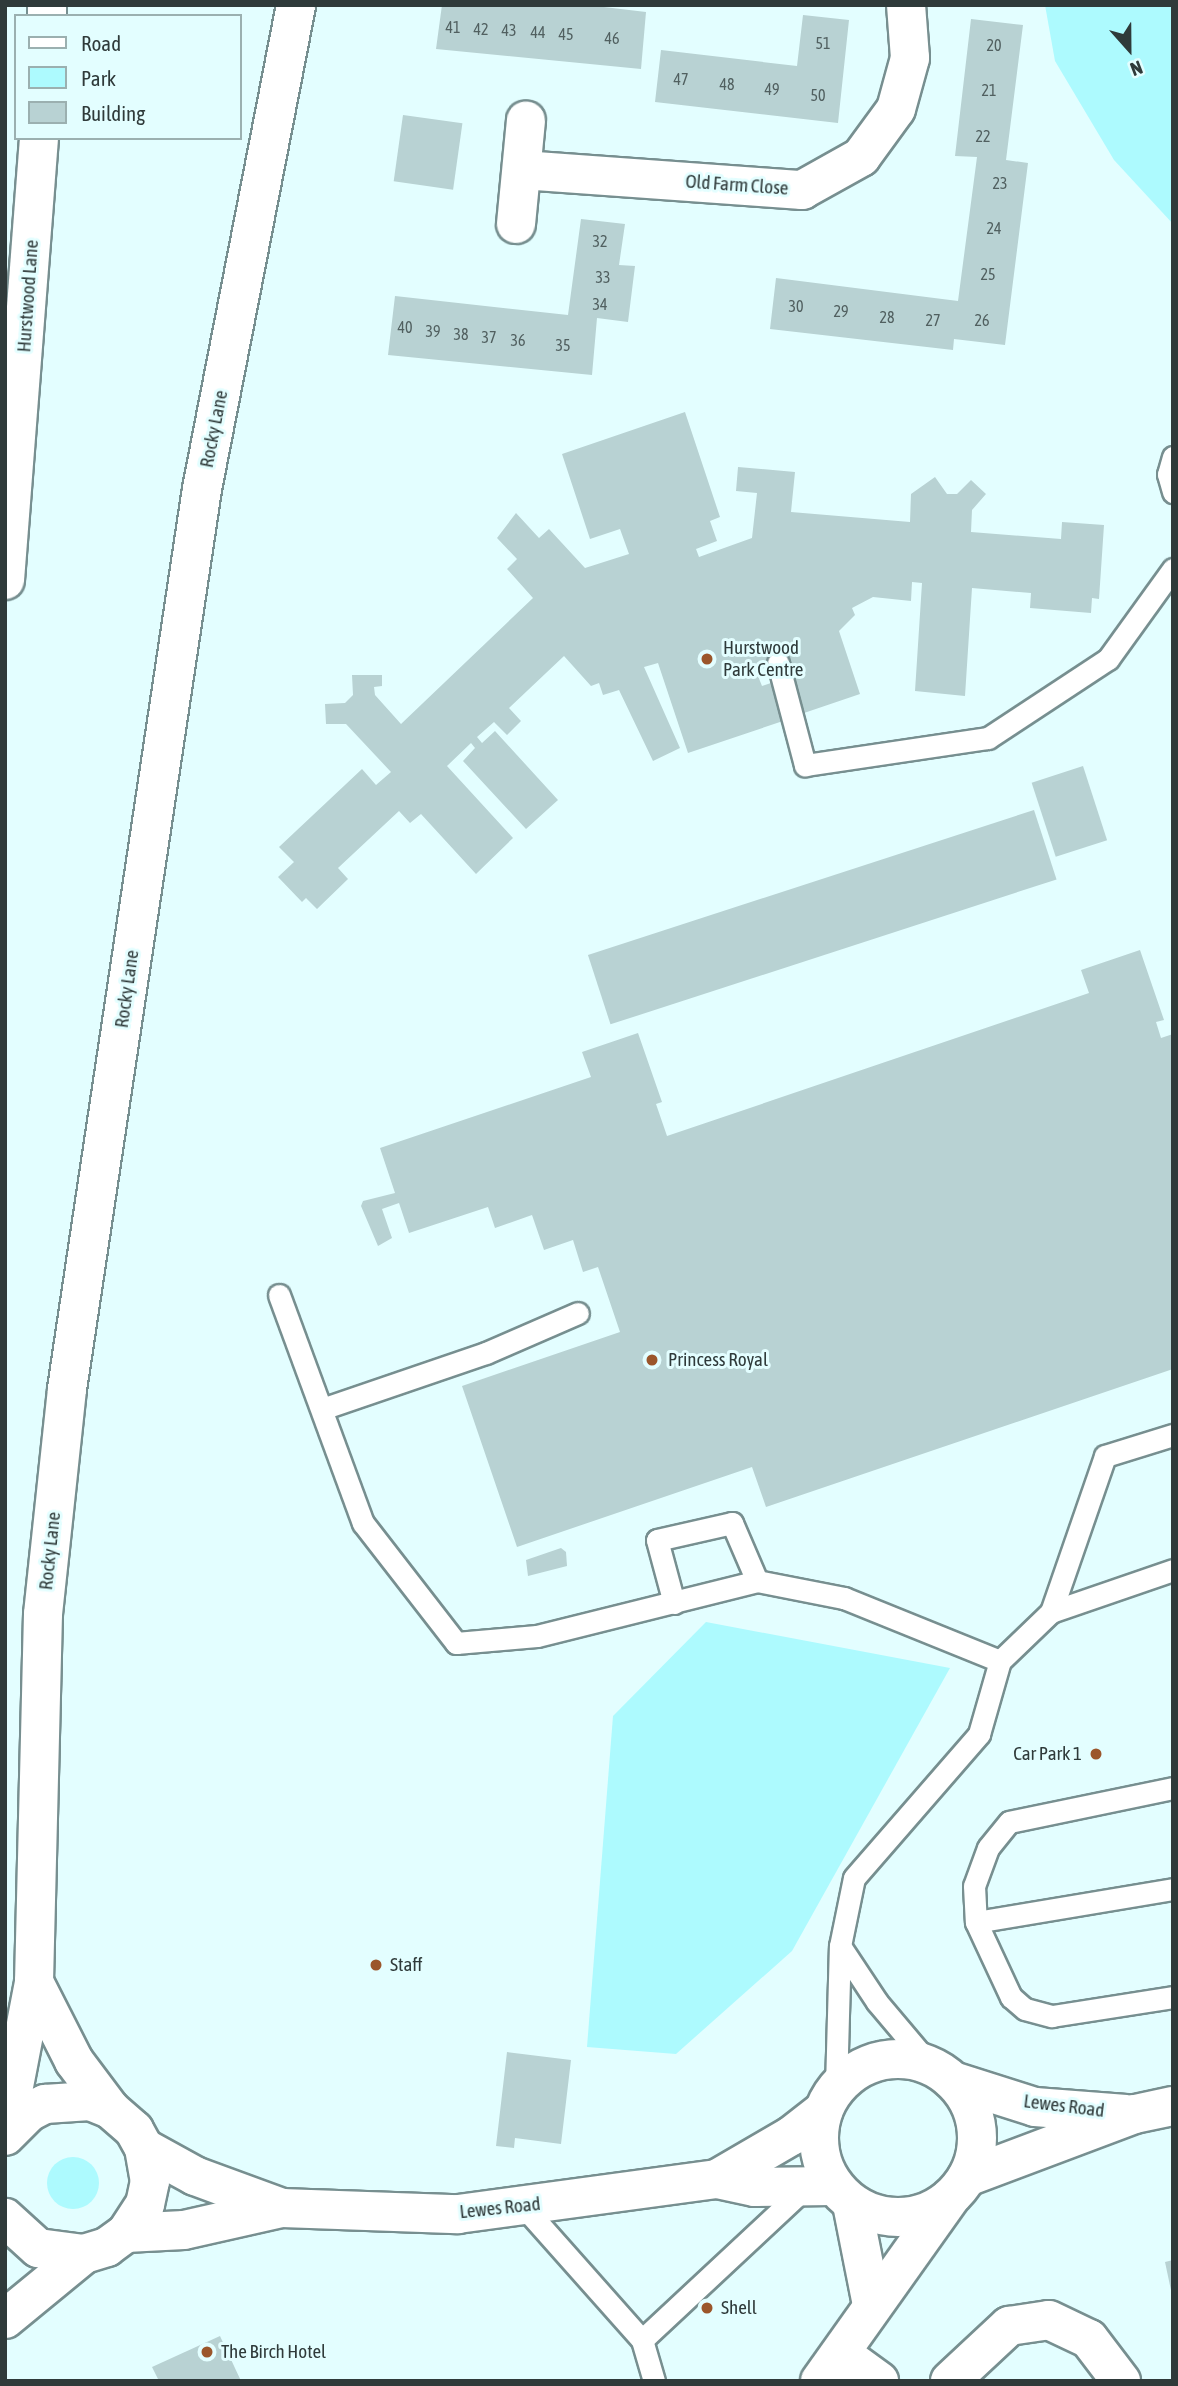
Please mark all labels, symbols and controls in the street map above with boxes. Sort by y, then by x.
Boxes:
legend [14,14,242,140]
north arrow [1094,14,1164,84]
house number: 41 [445,17,461,37]
house number: 42 [473,19,489,39]
house number: 43 [501,20,517,40]
house number: 44 [530,22,546,42]
house number: 45 [558,24,574,44]
house number: 46 [604,28,620,48]
text: Road [81,31,121,55]
house number: 51 [815,33,831,53]
house number: 20 [986,35,1002,55]
text: N [1127,56,1146,81]
text: Park [81,66,116,90]
house number: 47 [673,69,689,89]
house number: 48 [719,74,735,94]
house number: 49 [764,79,780,99]
house number: 21 [981,80,997,100]
house number: 50 [810,85,826,105]
text: Building [81,101,145,125]
house number: 22 [975,126,991,146]
street label: Old Farm Close [685,170,789,200]
house number: 23 [992,173,1008,193]
house number: 24 [986,218,1002,238]
house number: 32 [592,231,608,251]
street label: Hurstwood Lane [13,239,43,353]
house number: 25 [980,264,996,284]
house number: 33 [595,267,611,287]
house number: 34 [592,294,608,314]
house number: 30 [788,296,804,316]
house number: 29 [833,301,849,321]
house number: 28 [879,307,895,327]
house number: 27 [925,310,941,330]
house number: 26 [974,310,990,330]
house number: 40 [397,317,413,337]
house number: 39 [425,321,441,341]
house number: 38 [453,324,469,344]
house number: 37 [481,327,497,347]
house number: 36 [510,330,526,350]
house number: 35 [555,335,571,355]
street label: Rocky Lane [195,388,233,470]
place label: Hurstwood Park Centre [723,637,803,681]
marker: Hurstwood Park Centre [697,649,717,669]
street label: Rocky Lane [110,949,144,1029]
place label: Princess Royal [668,1349,768,1371]
marker: Princess Royal [642,1350,662,1370]
street label: Rocky Lane [35,1511,65,1591]
place label: Car Park 1 [1013,1743,1082,1765]
marker: Car Park 1 [1088,1746,1104,1762]
place label: Staff [390,1954,423,1976]
marker: Staff [368,1957,384,1973]
street label: Lewes Road [1022,2090,1106,2122]
street label: Lewes Road [458,2192,542,2224]
place label: Shell [721,2297,757,2319]
marker: Shell [699,2300,715,2316]
place label: The Birch Hotel [221,2341,326,2363]
marker: The Birch Hotel [199,2344,215,2360]

